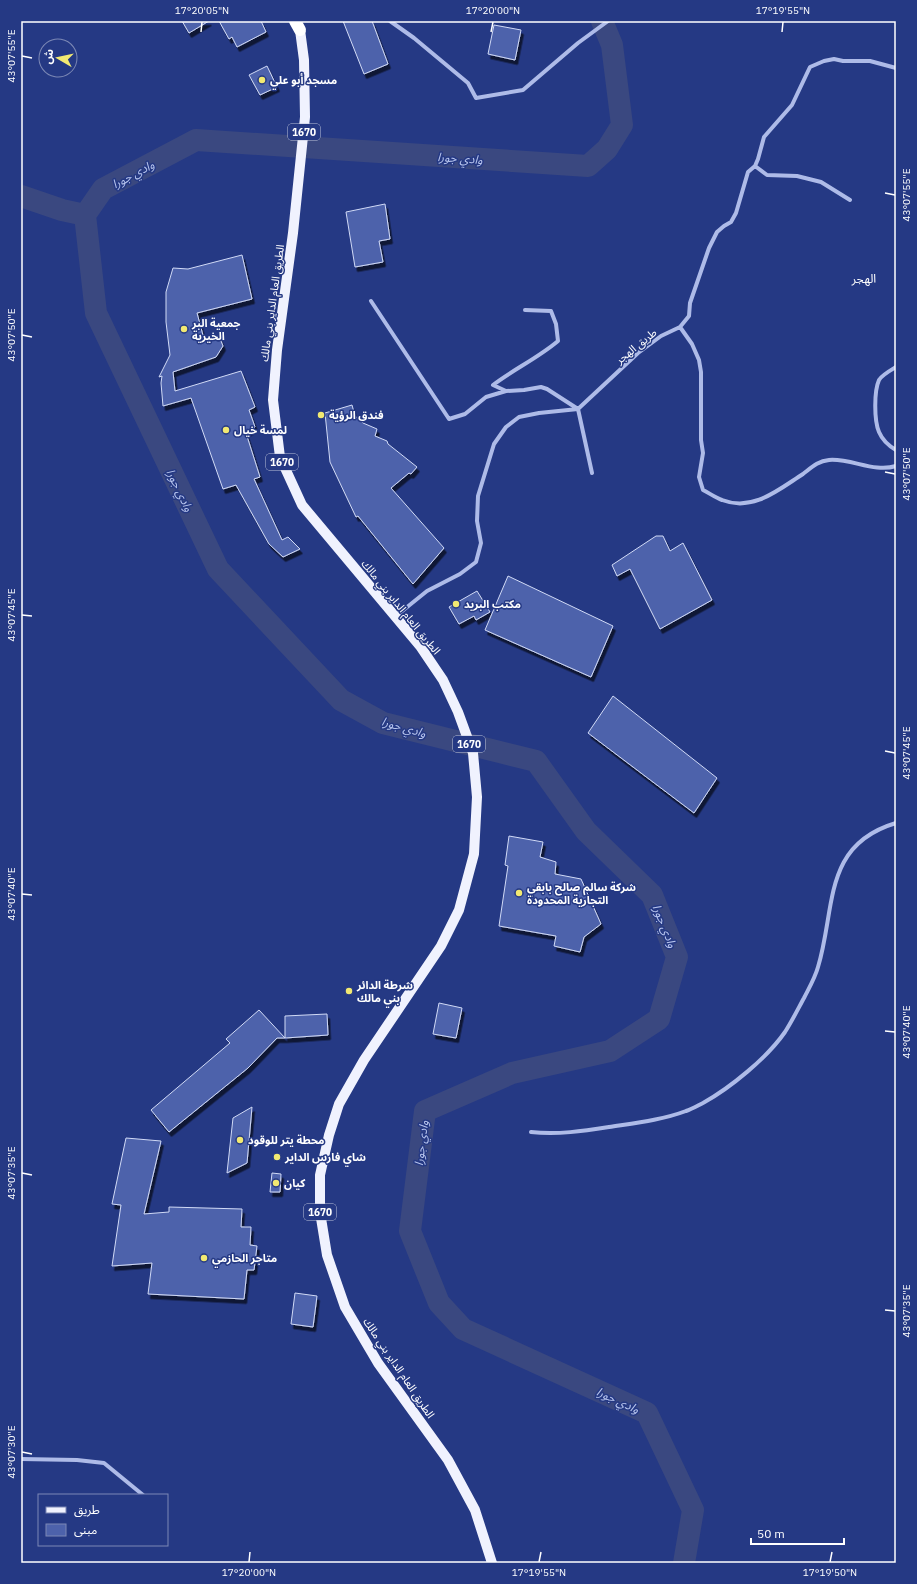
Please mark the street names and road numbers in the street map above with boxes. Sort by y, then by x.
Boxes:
road number: 1670 [288,124,320,140]
street label: الطريق العام الداير بني مالك [257,244,290,363]
street label: طريق الهجر [612,325,659,367]
road number: 1670 [266,454,298,470]
street label: الطريق العام الداير بني مالك [356,557,444,659]
road number: 1670 [453,736,485,752]
road number: 1670 [304,1204,336,1220]
street label: الطريق العام الداير بني مالك [358,1315,438,1422]

